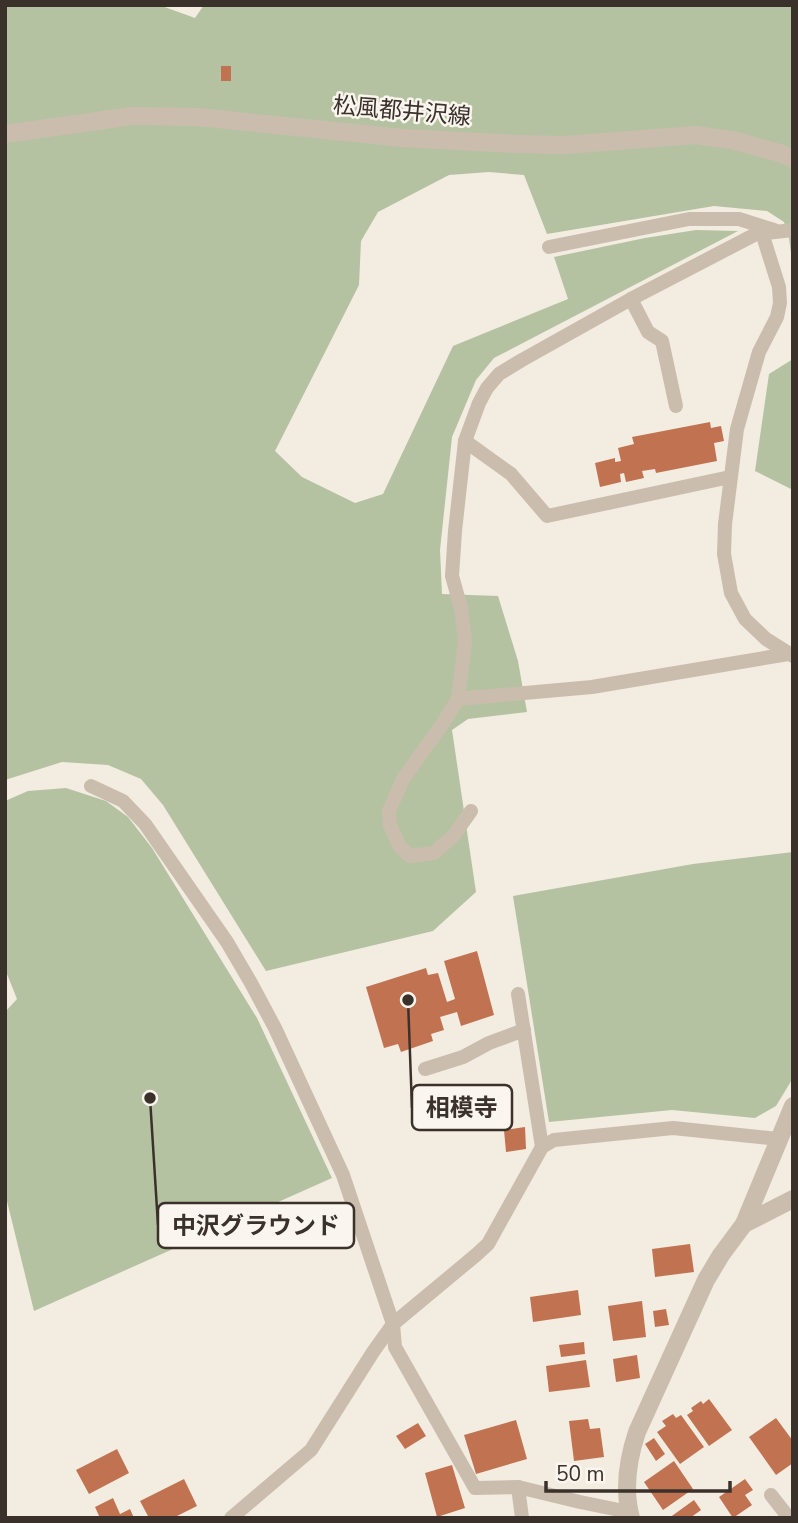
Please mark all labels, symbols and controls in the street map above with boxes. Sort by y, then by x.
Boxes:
street label: 松風都井沢線 [332,90,472,132]
callout: 相模寺 [412,1085,512,1130]
text: 相模寺 [426,1092,498,1124]
callout: 中沢グラウンド [158,1203,354,1248]
text: 中沢グラウンド [172,1210,340,1242]
scale bar [546,1450,730,1494]
text: 50 m [556,1460,605,1488]

